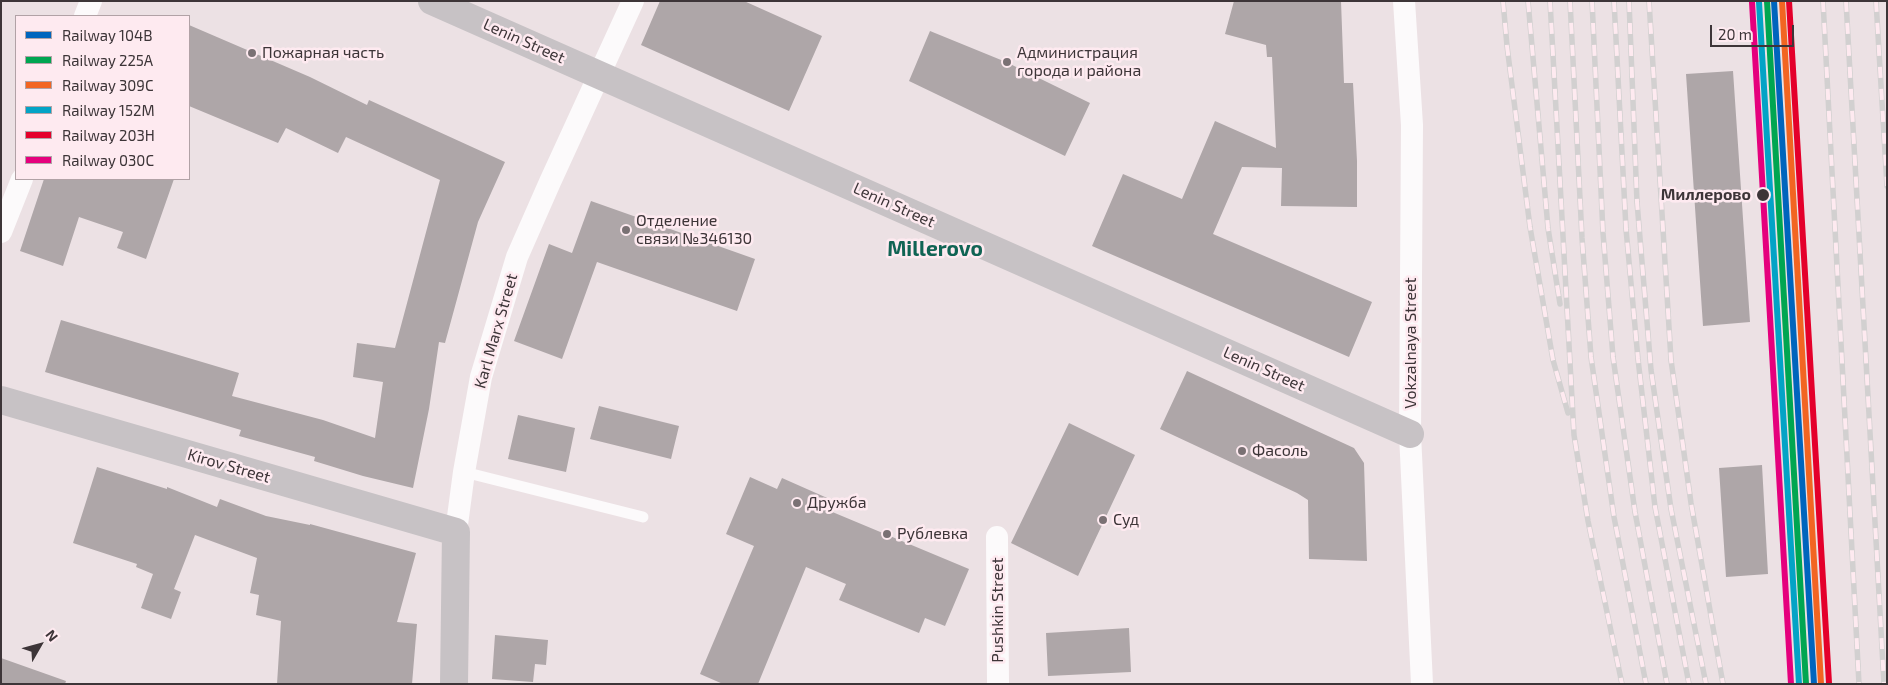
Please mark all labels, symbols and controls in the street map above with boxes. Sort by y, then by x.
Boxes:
street label: Lenin Street [480,14,568,68]
legend [15,15,190,180]
scale bar [1713,15,1797,47]
text: 20 m [1718,25,1752,43]
text: Railway 104В [62,26,153,44]
place label: Пожарная часть [262,43,384,63]
place label: Администрация города и района [1017,43,1141,81]
marker: Пожарная часть [246,47,258,59]
text: Railway 225А [62,51,153,69]
marker: Администрация города и района [1001,56,1013,68]
text: Railway 309С [62,76,154,94]
text: Railway 152М [62,101,155,119]
text: Railway 203Н [62,126,155,144]
text: Railway 030C [62,151,154,169]
street label: Lenin Street [850,178,938,232]
place label: Миллерово [1661,185,1751,205]
marker: Миллерово [1755,187,1771,203]
place label: Отделение связи №346130 [636,211,752,249]
marker: Отделение связи №346130 [620,224,632,236]
district label: Millerovo [887,236,983,262]
street label: Karl Marx Street [470,271,522,391]
street label: Vokzalnaya Street [1401,277,1421,409]
street label: Lenin Street [1220,342,1308,396]
place label: Фасоль [1252,441,1308,461]
street label: Kirov Street [185,445,273,487]
marker: Фасоль [1236,445,1248,457]
place label: Дружба [807,493,866,513]
marker: Дружба [791,497,803,509]
place label: Суд [1113,510,1139,530]
marker: Суд [1097,514,1109,526]
place label: Рублевка [897,524,968,544]
marker: Рублевка [881,528,893,540]
street label: Pushkin Street [988,557,1008,663]
north arrow [15,620,65,670]
text: N [42,626,62,645]

